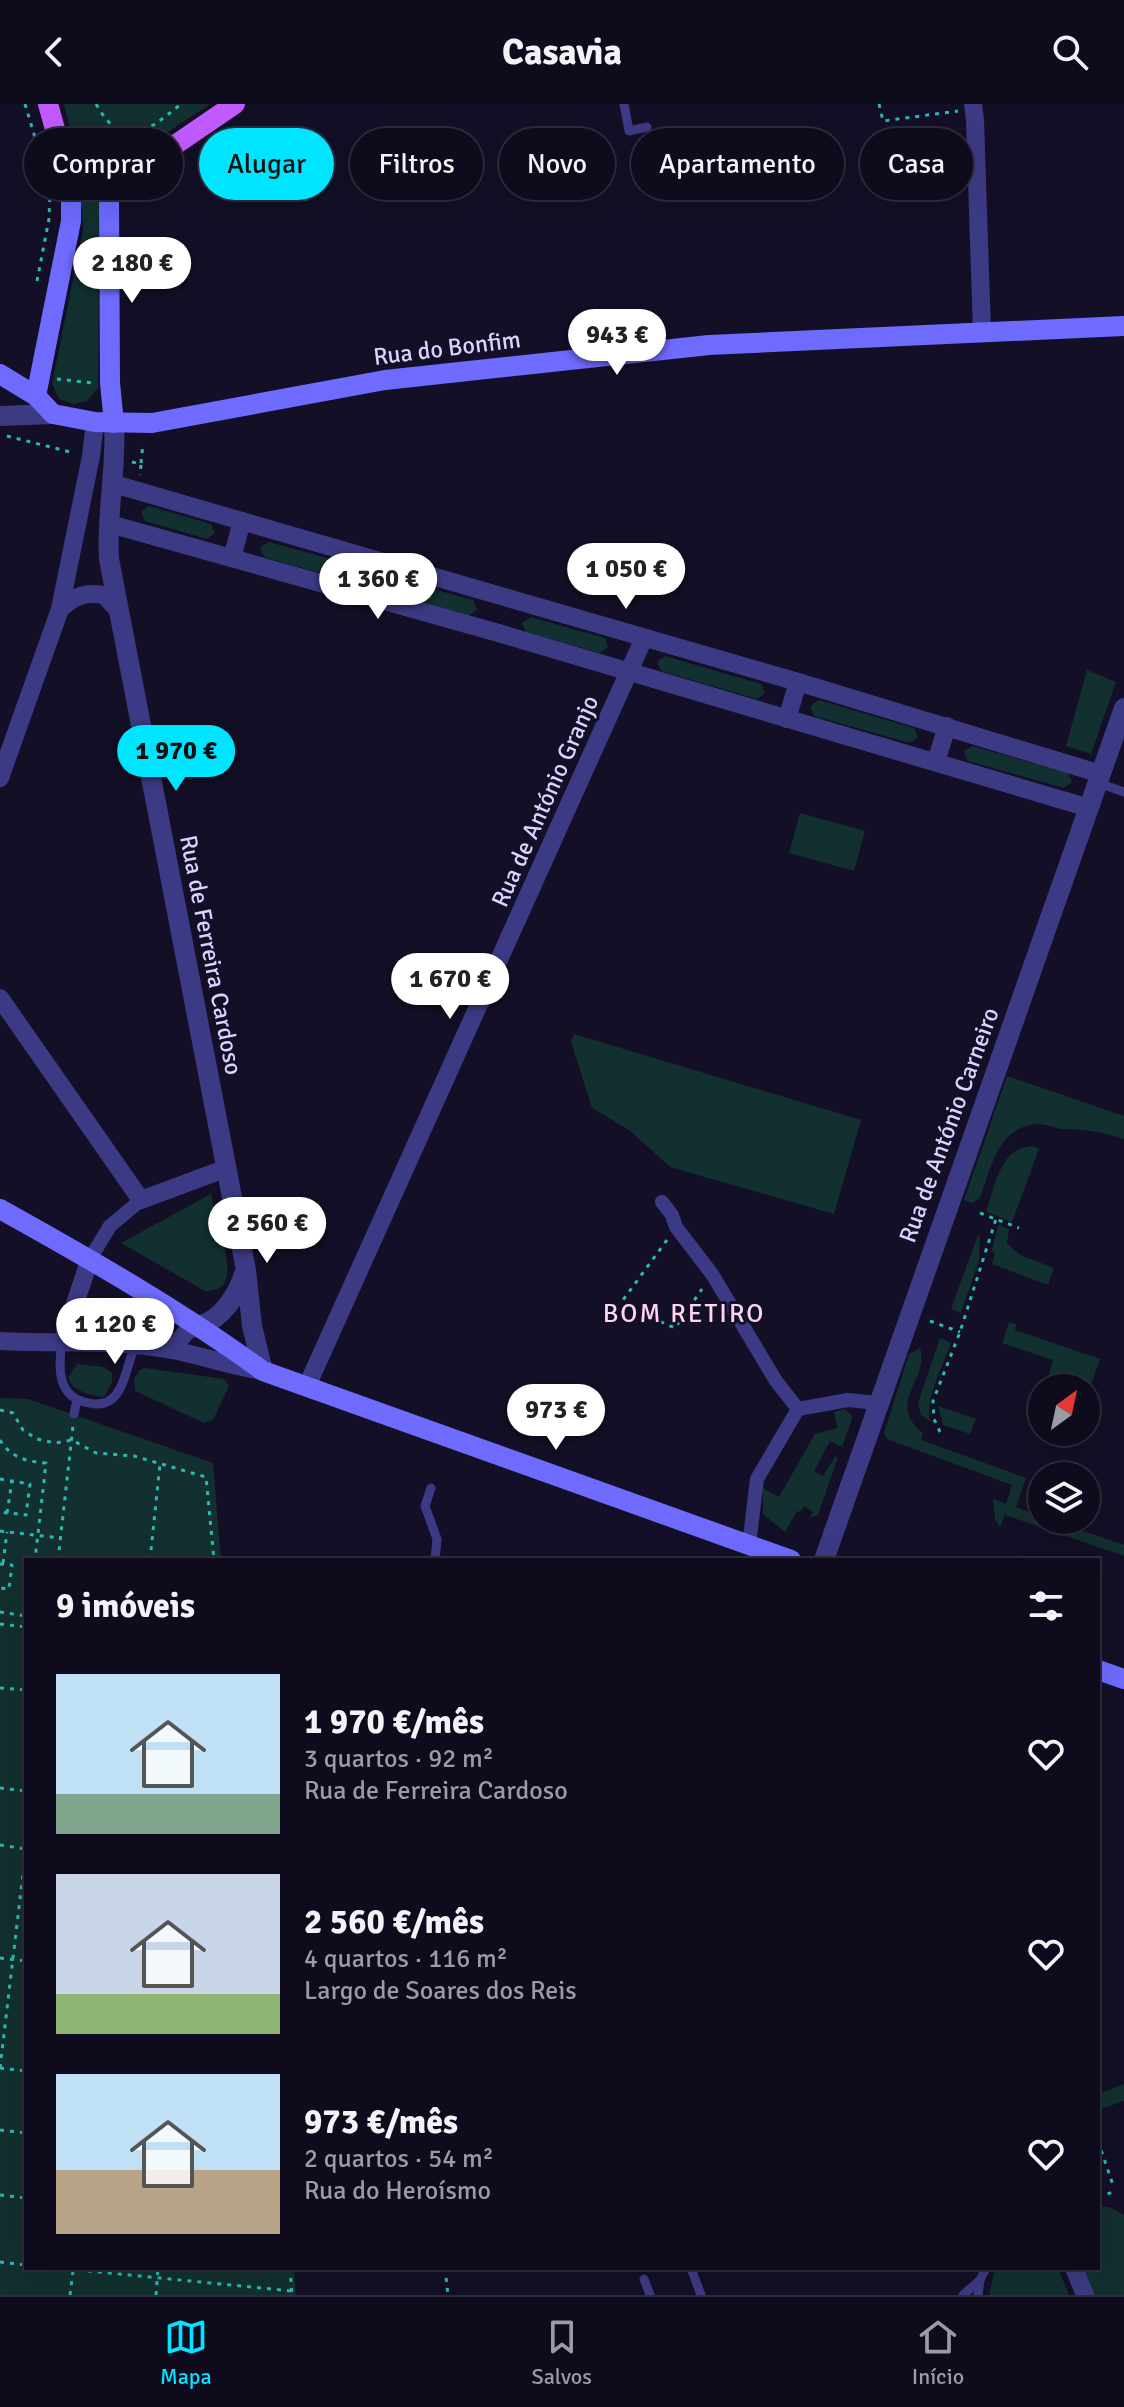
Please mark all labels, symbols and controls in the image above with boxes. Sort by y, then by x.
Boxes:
icon: back [32,30,76,74]
text: Casavia [502,30,622,75]
icon: search [1048,30,1092,74]
chip: Comprar [24,128,183,200]
chip: Alugar [199,128,334,200]
chip: Filtros [350,128,483,200]
chip: Novo [499,128,615,200]
chip: Apartamento [631,128,844,200]
chip: Casa [860,128,973,200]
pin: 2 180 € [58,237,206,305]
text: 2 180 € [91,247,173,279]
pin: 943 € [561,309,673,377]
text: 943 € [586,319,648,351]
street label: Rua do Bonfim [372,324,522,372]
pin: 1 050 € [552,543,700,611]
pin: 1 360 € [304,553,452,621]
text: 1 050 € [585,553,667,585]
text: 1 360 € [337,563,419,595]
street label: Rua de António Granjo [485,690,605,912]
pin: 1 970 € [102,725,250,793]
text: 1 970 € [135,735,217,767]
street label: Rua de Ferreira Cardoso [173,833,249,1077]
pin: 1 670 € [376,953,524,1021]
text: 1 670 € [409,963,491,995]
street label: Rua de António Carneiro [892,1003,1006,1247]
pin: 2 560 € [193,1197,341,1265]
text: 2 560 € [226,1207,308,1239]
pin: 1 120 € [41,1298,189,1366]
district label: BOM RETIRO [603,1298,765,1330]
text: 1 120 € [74,1308,156,1340]
north arrow [1028,1374,1100,1446]
map controls [1028,1374,1100,1534]
pin: 973 € [500,1384,612,1452]
text: 973 € [525,1394,587,1426]
button: layers [1028,1462,1100,1534]
icon: filters [1024,1584,1068,1628]
text: 9 imóveis [56,1585,195,1627]
text: 1 970 €/mês [304,1701,484,1743]
icon: home [120,1706,216,1802]
icon: heart [1024,1732,1068,1776]
text: 3 quartos · 92 m² [304,1743,494,1775]
text: Rua de Ferreira Cardoso [304,1775,568,1807]
text: 2 560 €/mês [304,1901,484,1943]
icon: home [120,1906,216,2002]
icon: heart [1024,1932,1068,1976]
text: 4 quartos · 116 m² [304,1943,508,1975]
text: Largo de Soares dos Reis [304,1975,577,2007]
text: 973 €/mês [304,2101,458,2143]
icon: home [120,2106,216,2202]
icon: heart [1024,2132,1068,2176]
text: 2 quartos · 54 m² [304,2143,494,2175]
text: Rua do Heroísmo [304,2175,491,2207]
tab: Mapa [160,2315,212,2390]
tab: Salvos [531,2315,592,2390]
tab: Início [912,2315,964,2390]

